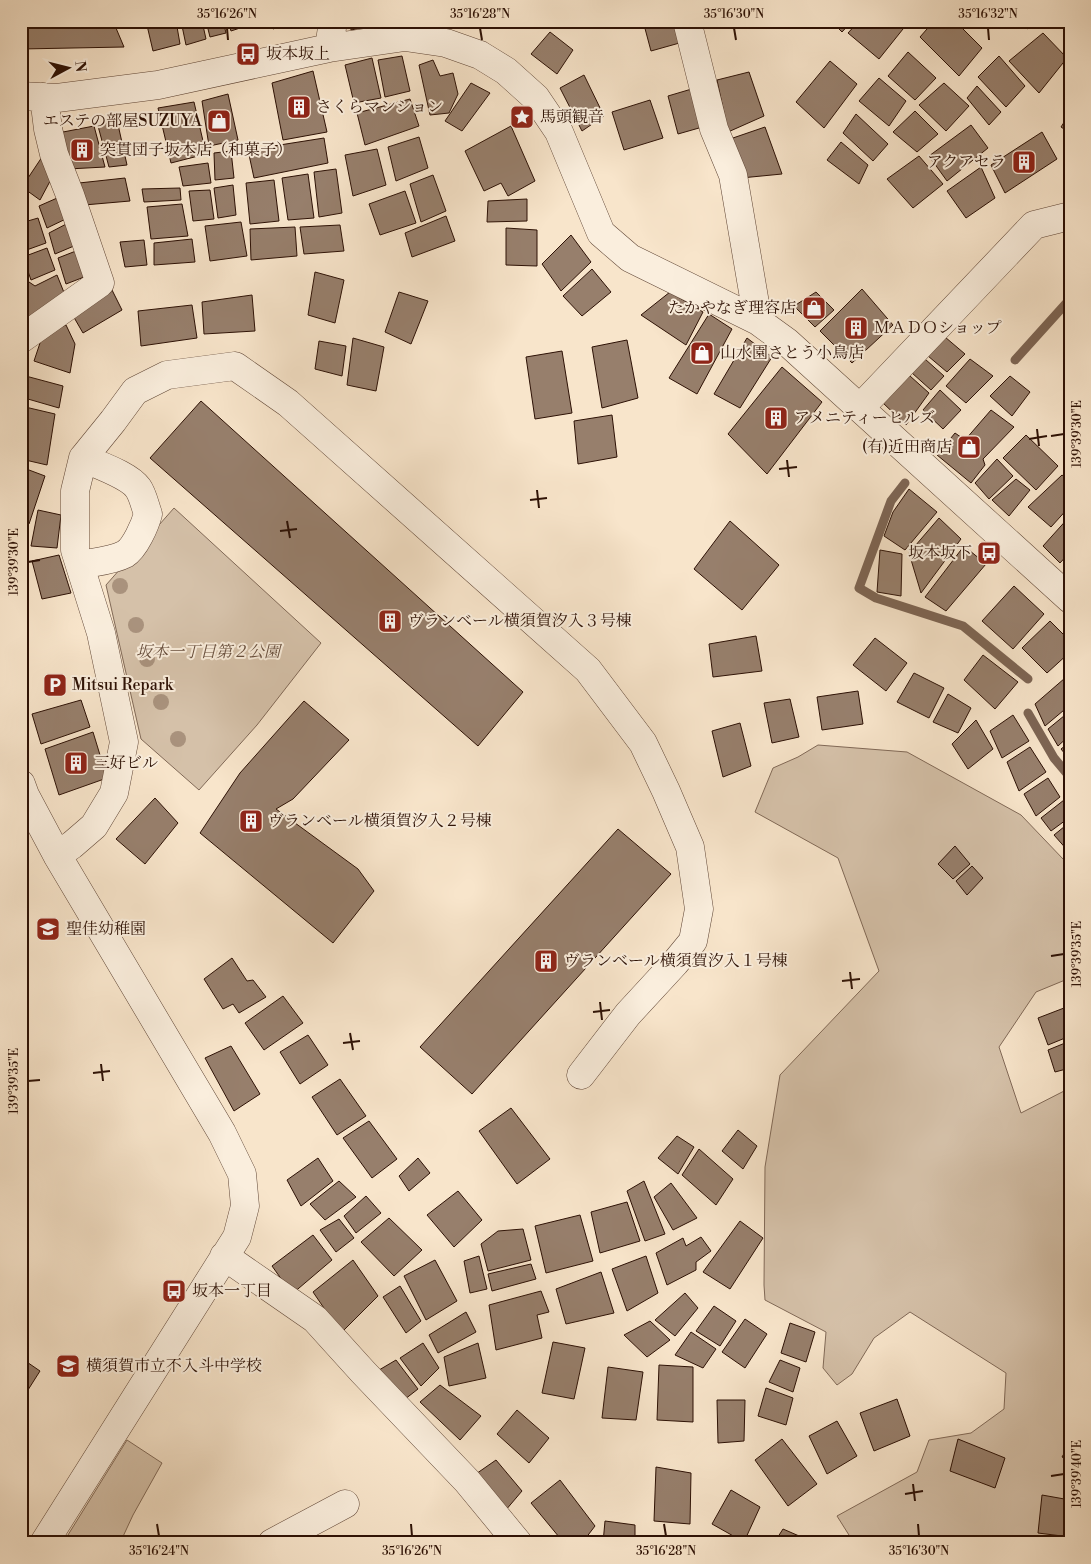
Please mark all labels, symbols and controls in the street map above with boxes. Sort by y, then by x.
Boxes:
text: 35°16'26"N [197,7,257,22]
text: 35°16'28"N [450,7,510,22]
text: 35°16'30"N [704,7,764,22]
text: 35°16'32"N [958,7,1018,22]
bus stop icon: 坂本坂上 [235,41,261,67]
north arrow [42,42,92,92]
place label: 坂本坂上 [266,44,330,64]
text: N [70,60,90,73]
building icon: さくらマンション [286,94,312,120]
place label: さくらマンション [316,97,443,117]
place icon: 馬頭観音 [509,104,535,130]
place label: 馬頭観音 [540,107,604,127]
shop icon: エステの部屋SUZUYA [206,108,232,134]
place label: エステの部屋SUZUYA [43,111,203,131]
building icon: 突貫団子坂本店（和菓子） [69,137,95,163]
place label: 突貫団子坂本店（和菓子） [100,140,292,160]
building icon: アクアセラ [1011,149,1037,175]
place label: アクアセラ [927,152,1006,172]
shop icon: たかやなぎ理容店 [801,295,827,321]
place label: たかやなぎ理容店 [668,298,796,318]
building icon: ＭＡＤＯショップ [843,315,869,341]
place label: ＭＡＤＯショップ [874,318,1002,338]
shop icon: 山水園さとう小鳥店 [689,340,715,366]
place label: 山水園さとう小鳥店 [720,343,864,363]
text: 139°39'30"E [1070,400,1085,468]
building icon: アメニティーヒルズ [763,405,789,431]
place label: アメニティーヒルズ [794,408,935,428]
shop icon: (有)近田商店 [956,434,982,460]
place label: (有)近田商店 [862,437,952,457]
text: 139°39'30"E [7,528,22,596]
bus stop icon: 坂本坂下 [976,540,1002,566]
place label: 坂本坂下 [908,543,972,563]
building icon: ヴランベール横須賀汐入３号棟 [377,608,403,634]
place label: ヴランベール横須賀汐入３号棟 [408,611,632,631]
park label: 坂本一丁目第２公園 [136,642,283,662]
parking icon: Mitsui Repark [42,672,68,698]
place label: Mitsui Repark [72,675,175,695]
building icon: 三好ビル [63,750,89,776]
place label: 三好ビル [94,753,158,773]
building icon: ヴランベール横須賀汐入２号棟 [238,808,264,834]
place label: ヴランベール横須賀汐入２号棟 [268,811,492,831]
school or university icon: 聖佳幼稚園 [35,916,61,942]
place label: 聖佳幼稚園 [66,919,146,939]
text: 139°39'35"E [1070,921,1085,987]
building icon: ヴランベール横須賀汐入１号棟 [533,948,559,974]
place label: ヴランベール横須賀汐入１号棟 [564,951,788,971]
text: 139°39'35"E [7,1048,22,1114]
bus stop icon: 坂本一丁目 [161,1278,187,1304]
place label: 坂本一丁目 [192,1281,272,1301]
school or university icon: 横須賀市立不入斗中学校 [55,1353,81,1379]
place label: 横須賀市立不入斗中学校 [86,1356,262,1376]
text: 139°39'40"E [1070,1440,1085,1508]
text: 35°16'24"N [129,1544,189,1559]
text: 35°16'26"N [382,1544,442,1559]
text: 35°16'28"N [636,1544,696,1559]
text: 35°16'30"N [889,1544,949,1559]

